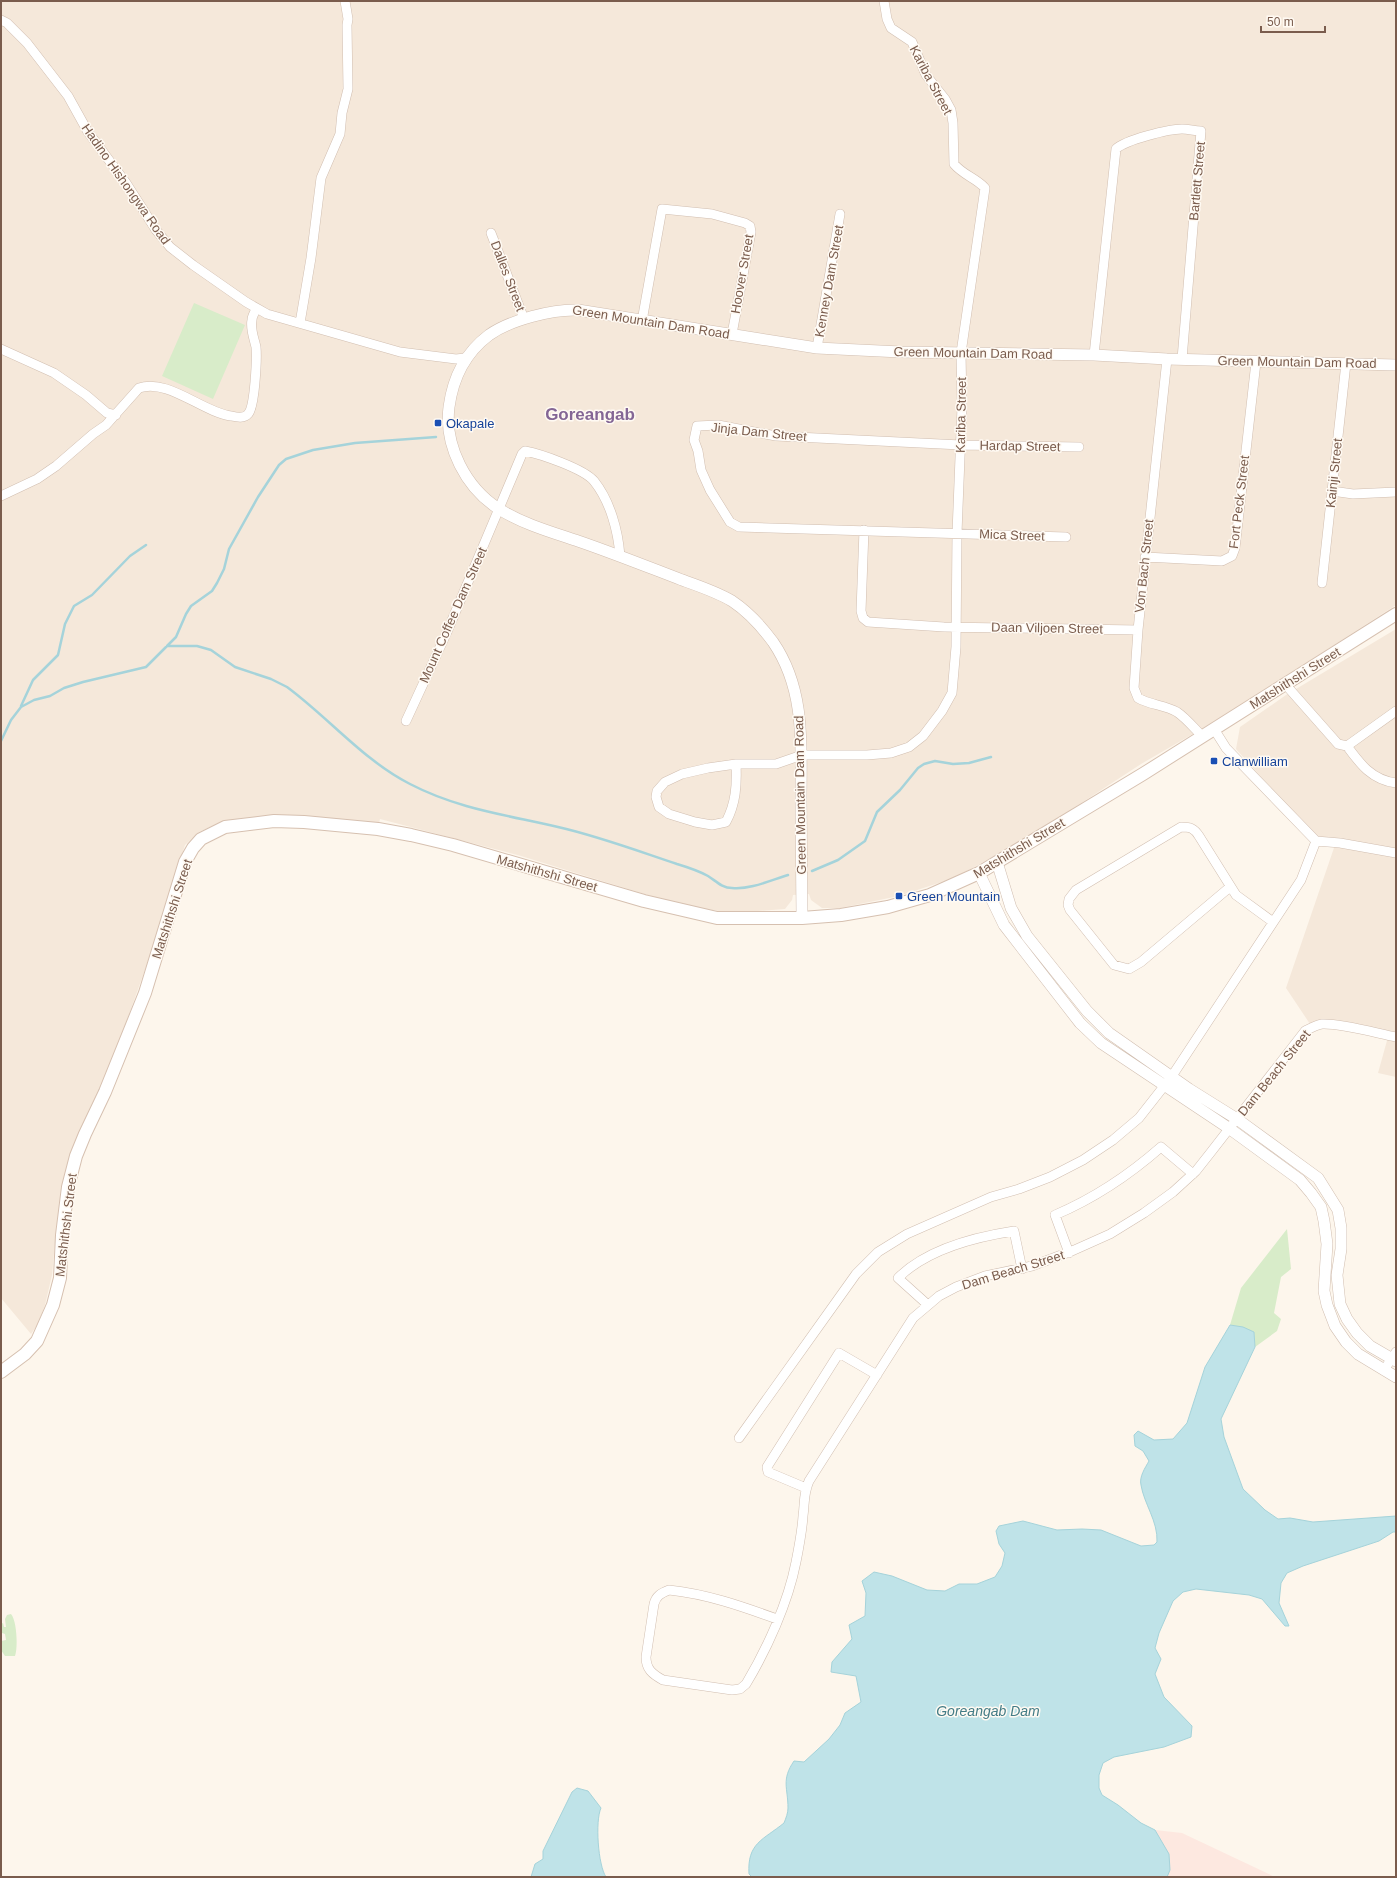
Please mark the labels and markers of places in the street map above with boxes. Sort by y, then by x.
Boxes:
place label: Okapale [446,416,494,431]
marker: Okapale [433,418,443,428]
place label: Clanwilliam [1222,754,1288,769]
marker: Clanwilliam [1209,756,1219,766]
place label: Green Mountain [907,889,1000,904]
marker: Green Mountain [894,891,904,901]

